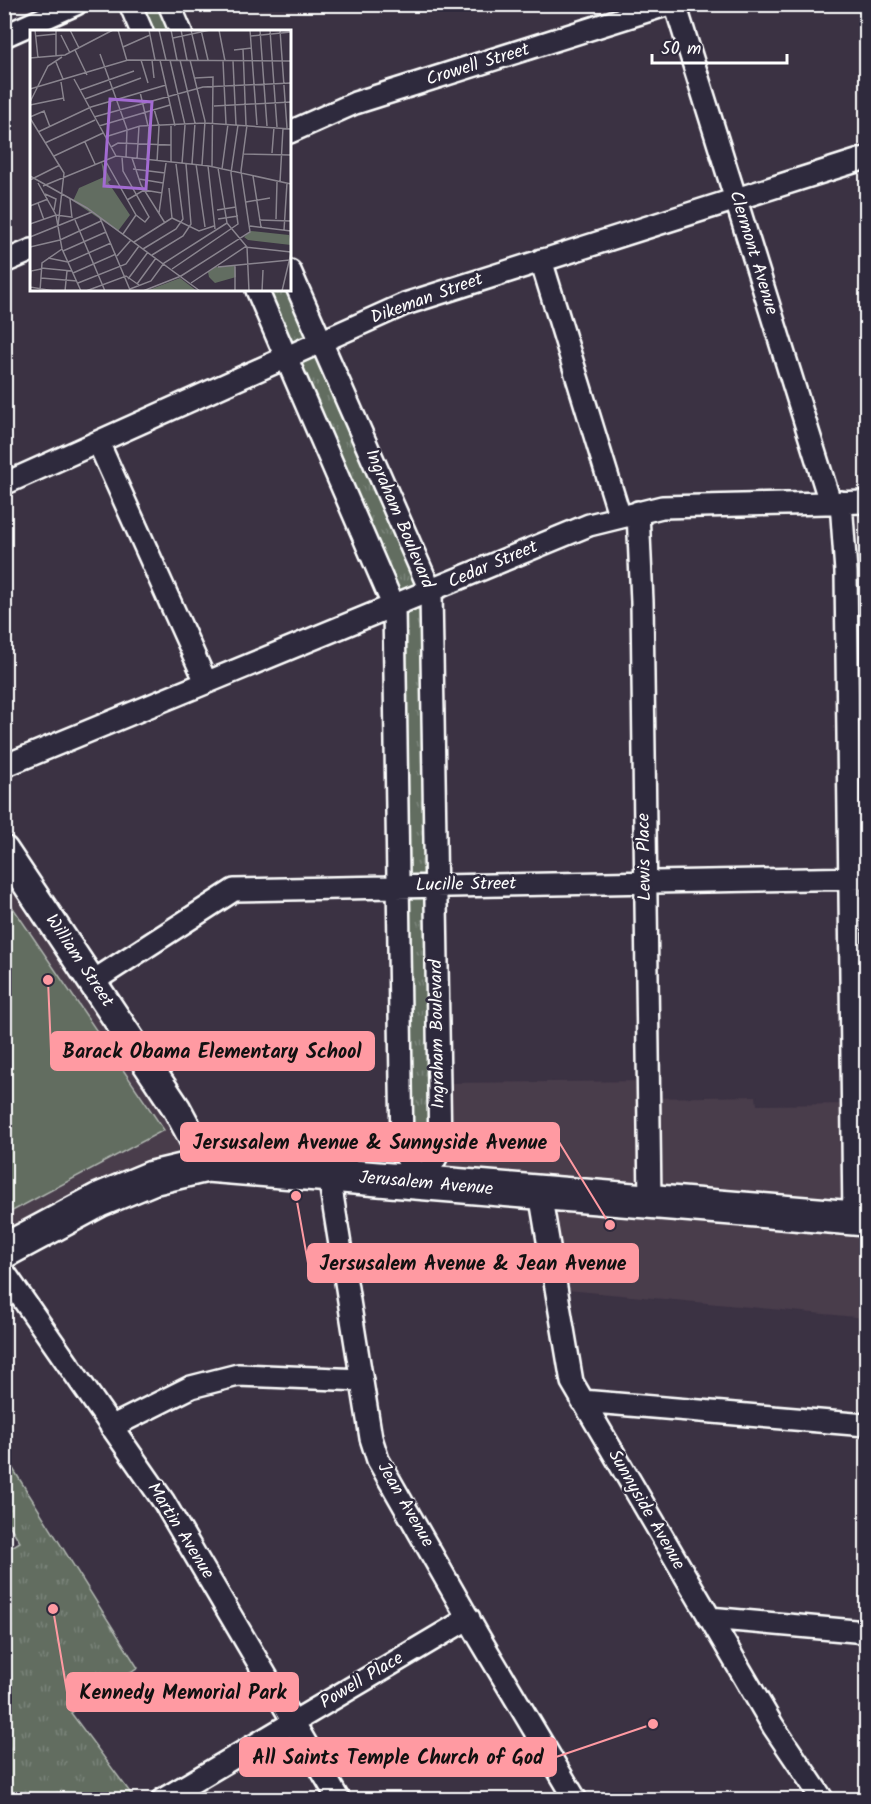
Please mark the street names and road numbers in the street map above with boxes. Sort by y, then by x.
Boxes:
street label: Crowell Street [423,35,534,94]
street label: Clermont Avenue [720,187,786,319]
street label: Dikeman Street [367,265,488,333]
street label: Ingraham Boulevard [356,445,442,594]
street label: Cedar Street [444,533,543,597]
street label: Lewis Place [630,813,660,901]
street label: Lucille Street [415,870,518,900]
street label: William Street [37,908,122,1014]
street label: Ingraham Boulevard [422,958,454,1109]
street label: Jerusalem Avenue [358,1164,494,1204]
street label: Sunnyside Avenue [600,1444,692,1576]
street label: Jean Avenue [369,1457,441,1553]
street label: Martin Avenue [139,1477,221,1585]
street label: Powell Place [315,1645,409,1717]

